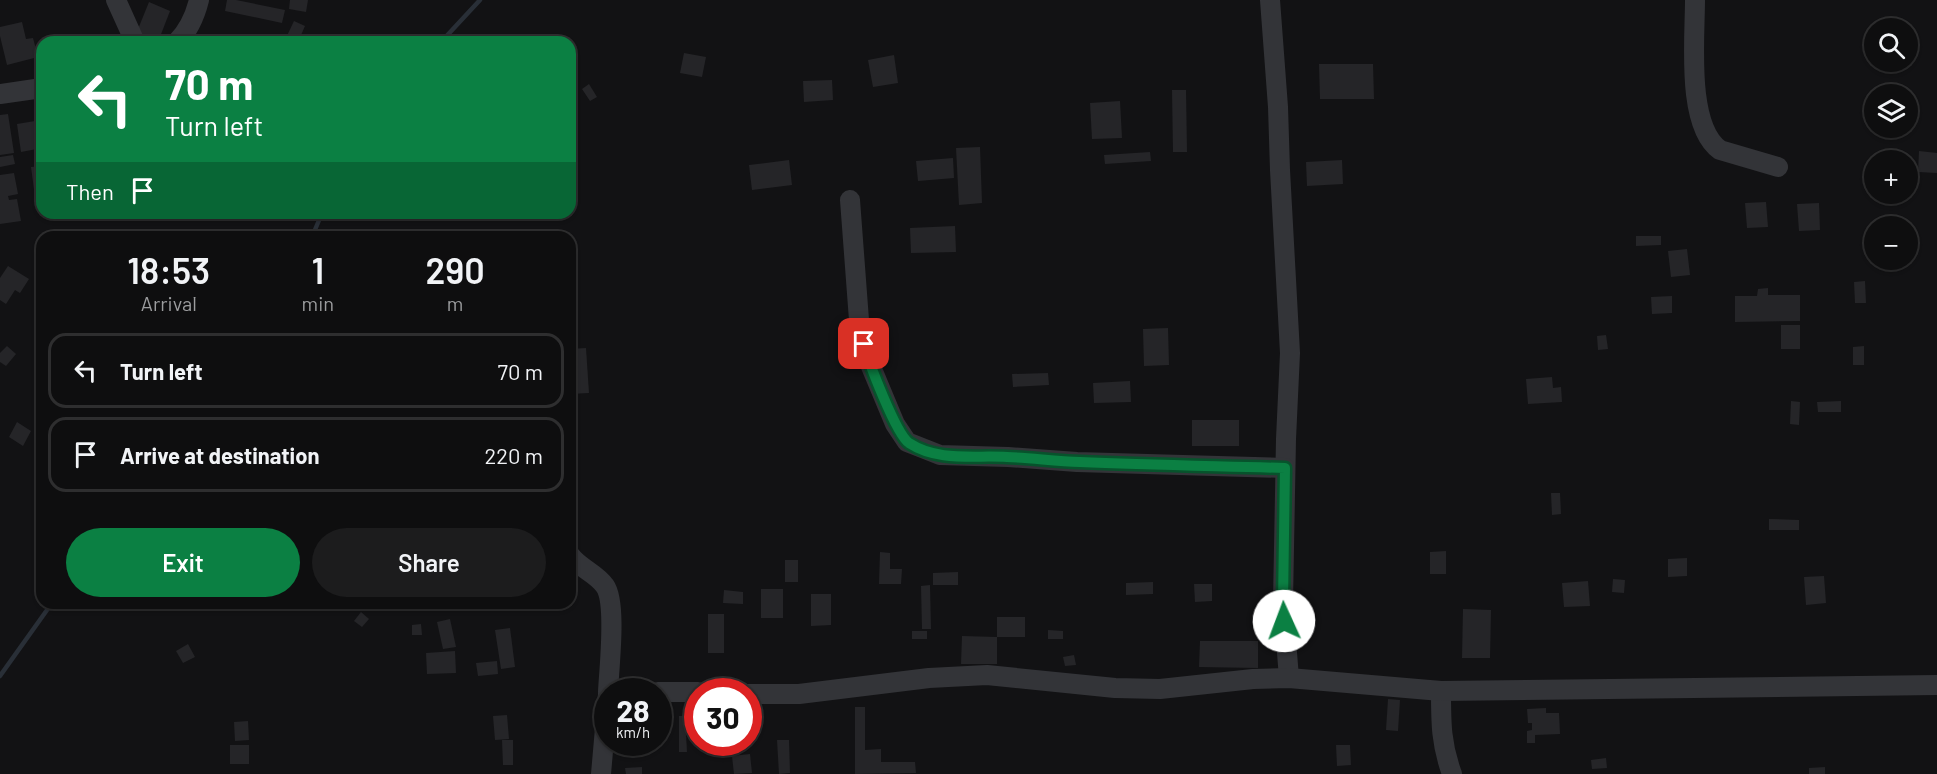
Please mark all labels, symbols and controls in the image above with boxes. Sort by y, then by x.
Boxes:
map controls [1864,18,1918,270]
button: search [1864,18,1918,72]
text: 70 m [165,58,253,108]
icon: left [66,60,144,138]
button: layers [1864,84,1918,138]
text: Turn left [165,109,263,141]
button: + [1864,150,1918,204]
icon: arrive [126,174,159,207]
text: Then [66,178,114,204]
button: − [1864,216,1918,270]
text: 18:53 [127,248,210,291]
text: 1 [311,248,324,291]
text: 290 [425,248,485,291]
text: Arrival [141,291,197,315]
text: min [302,291,334,315]
text: m [447,291,463,315]
pin [838,318,889,369]
icon: arrive [847,327,880,360]
icon: left [69,354,102,387]
text: Turn left [120,358,203,384]
text: 70 m [498,358,543,384]
icon: arrive [69,438,102,471]
text: Arrive at destination [120,442,319,468]
text: 220 m [484,442,543,468]
button: Exit [66,528,300,597]
button: Share [312,528,546,597]
position arrow [1252,589,1316,653]
speed limit sign: 30 [684,678,762,756]
text: 28 [616,692,650,728]
text: km/h [616,723,650,741]

